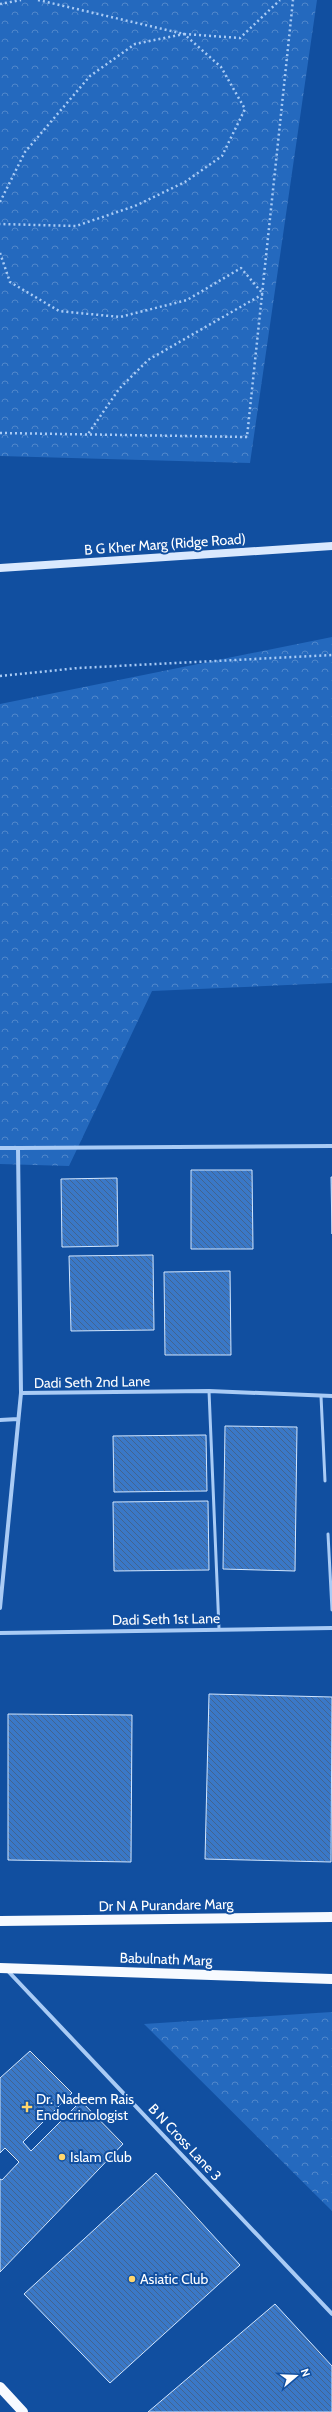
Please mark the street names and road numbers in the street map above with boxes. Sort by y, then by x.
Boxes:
street label: B G Kher Marg (Ridge Road) [84,529,246,559]
street label: Dadi Seth 2nd Lane [34,1372,150,1392]
street label: Dadi Seth 1st Lane [112,1609,220,1629]
street label: Dr N A Purandare Marg [98,1895,235,1915]
street label: Babulnath Marg [119,1948,214,1970]
street label: B N Cross Lane 3 [145,2100,225,2184]

